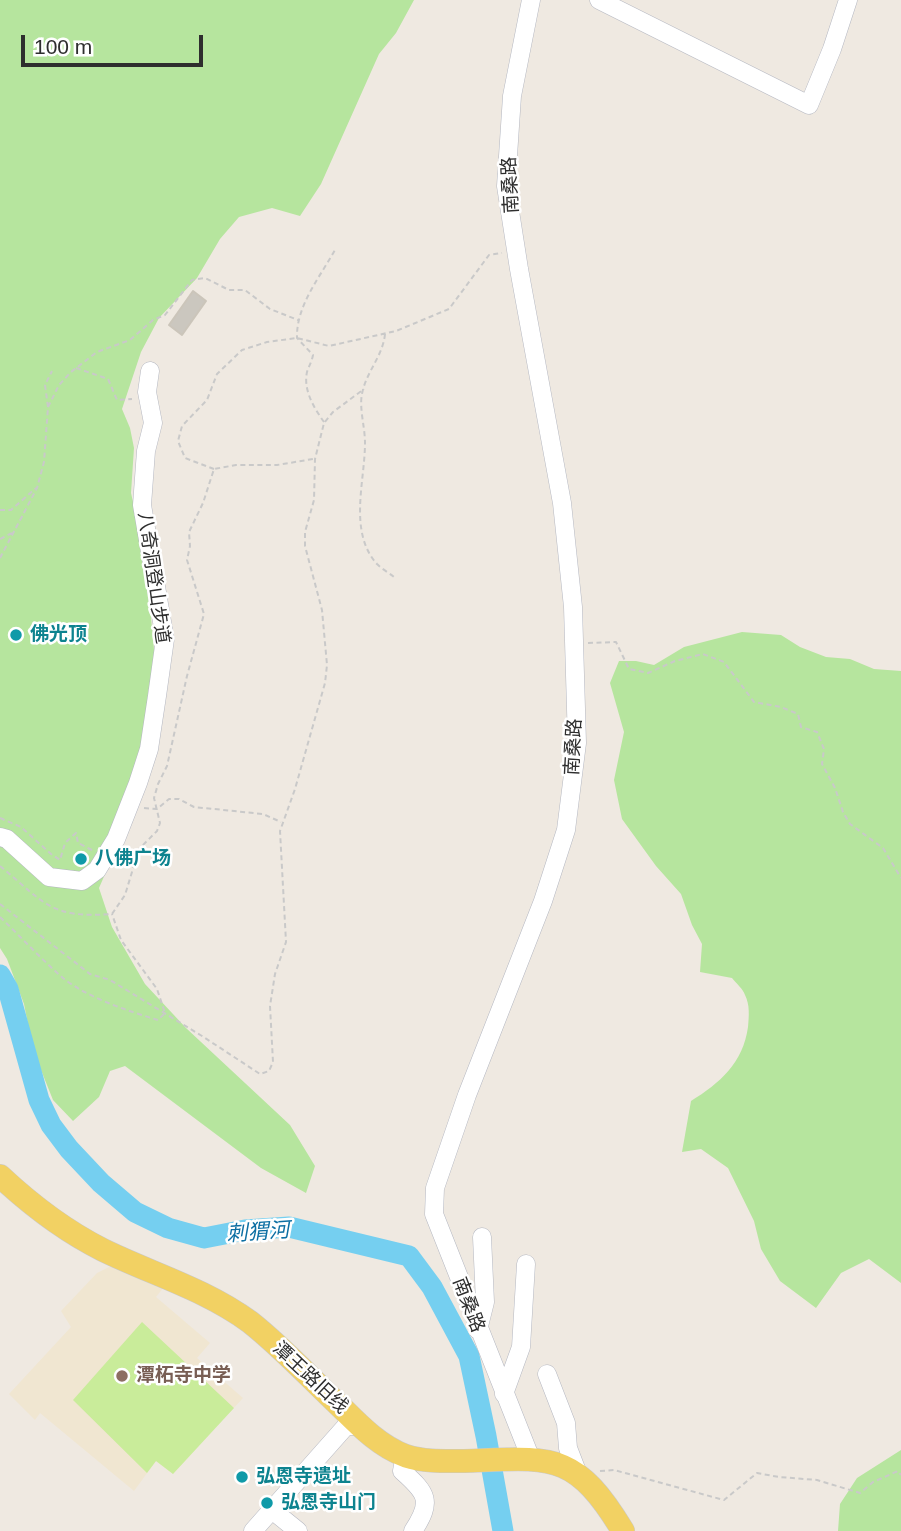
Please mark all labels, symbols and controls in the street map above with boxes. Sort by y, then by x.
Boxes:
scale bar [24,21,206,65]
text: 100 m [34,35,92,58]
street label: 南桑路 [498,156,524,214]
street label: 八奇洞登山步道 [132,511,174,645]
place label: 佛光顶 [30,624,87,646]
marker: 佛光顶 [8,627,24,643]
street label: 南桑路 [561,718,587,776]
place label: 八佛广场 [95,848,171,870]
marker: 八佛广场 [73,851,89,867]
water label: 刺猬河 [226,1218,290,1248]
street label: 南桑路 [447,1274,489,1336]
street label: 潭王路旧线 [267,1337,353,1419]
place label: 潭柘寺中学 [136,1365,231,1387]
marker: 潭柘寺中学 [114,1368,130,1384]
place label: 弘恩寺遗址 [256,1466,351,1488]
marker: 弘恩寺遗址 [234,1469,250,1485]
place label: 弘恩寺山门 [281,1492,376,1514]
marker: 弘恩寺山门 [259,1495,275,1511]

